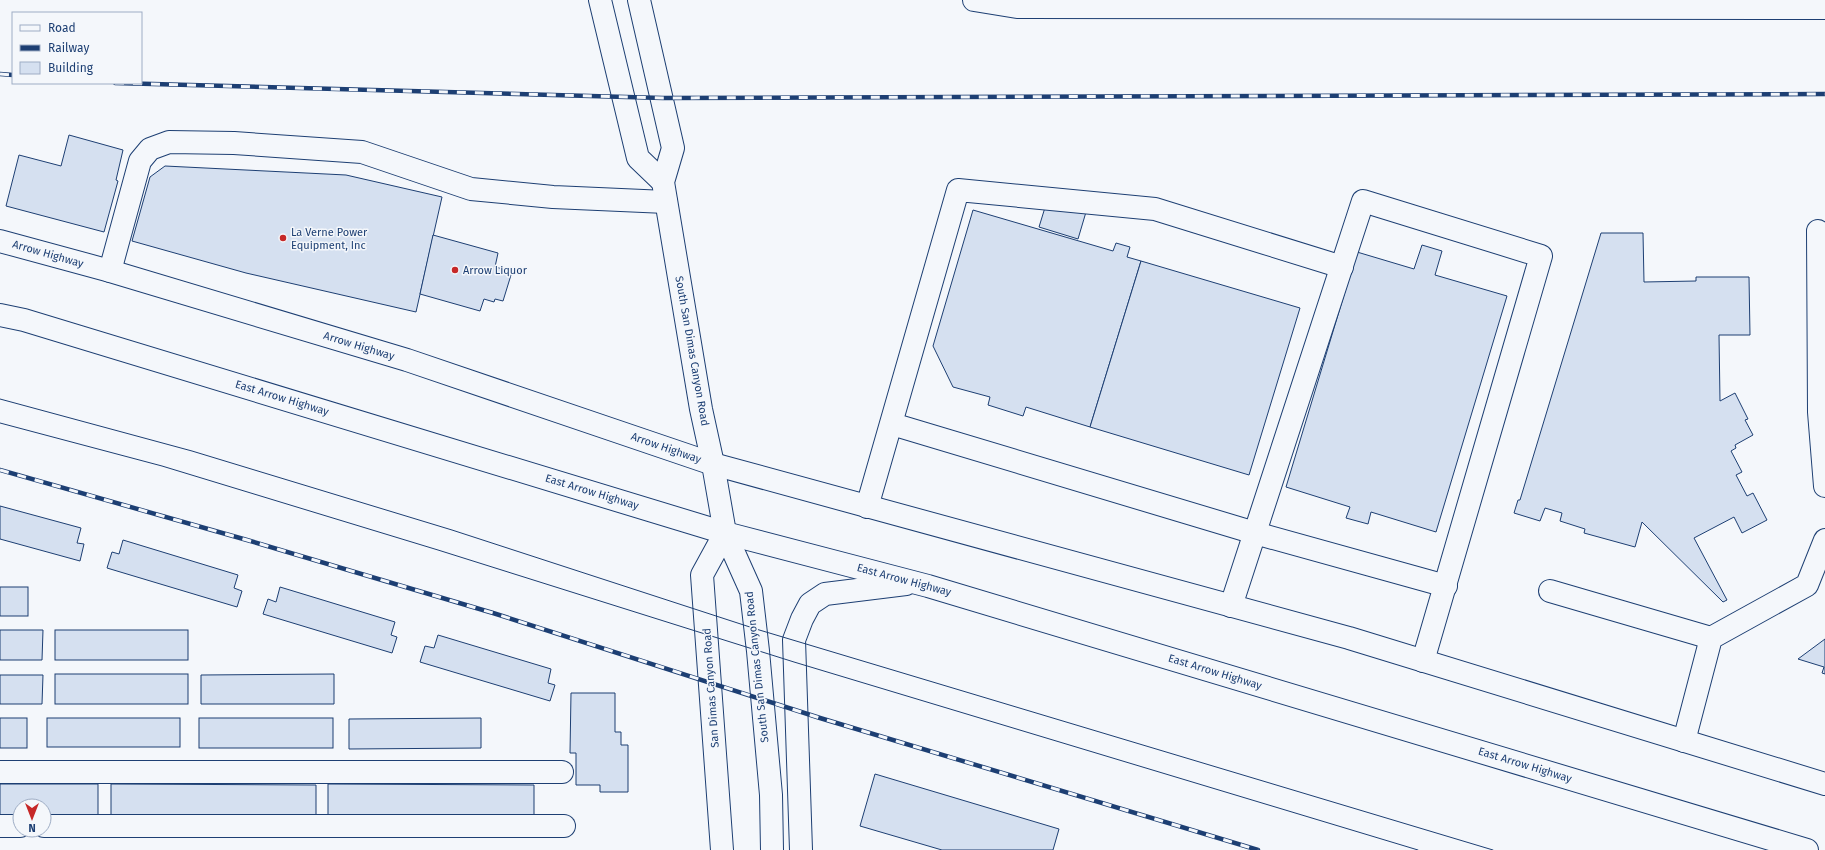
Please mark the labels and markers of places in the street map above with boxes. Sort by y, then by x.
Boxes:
place label: La Verne Power Equipment, Inc [291,226,368,252]
marker: La Verne Power Equipment, Inc [278,233,288,243]
place label: Arrow Liquor [463,264,528,277]
marker: Arrow Liquor [450,265,460,275]

